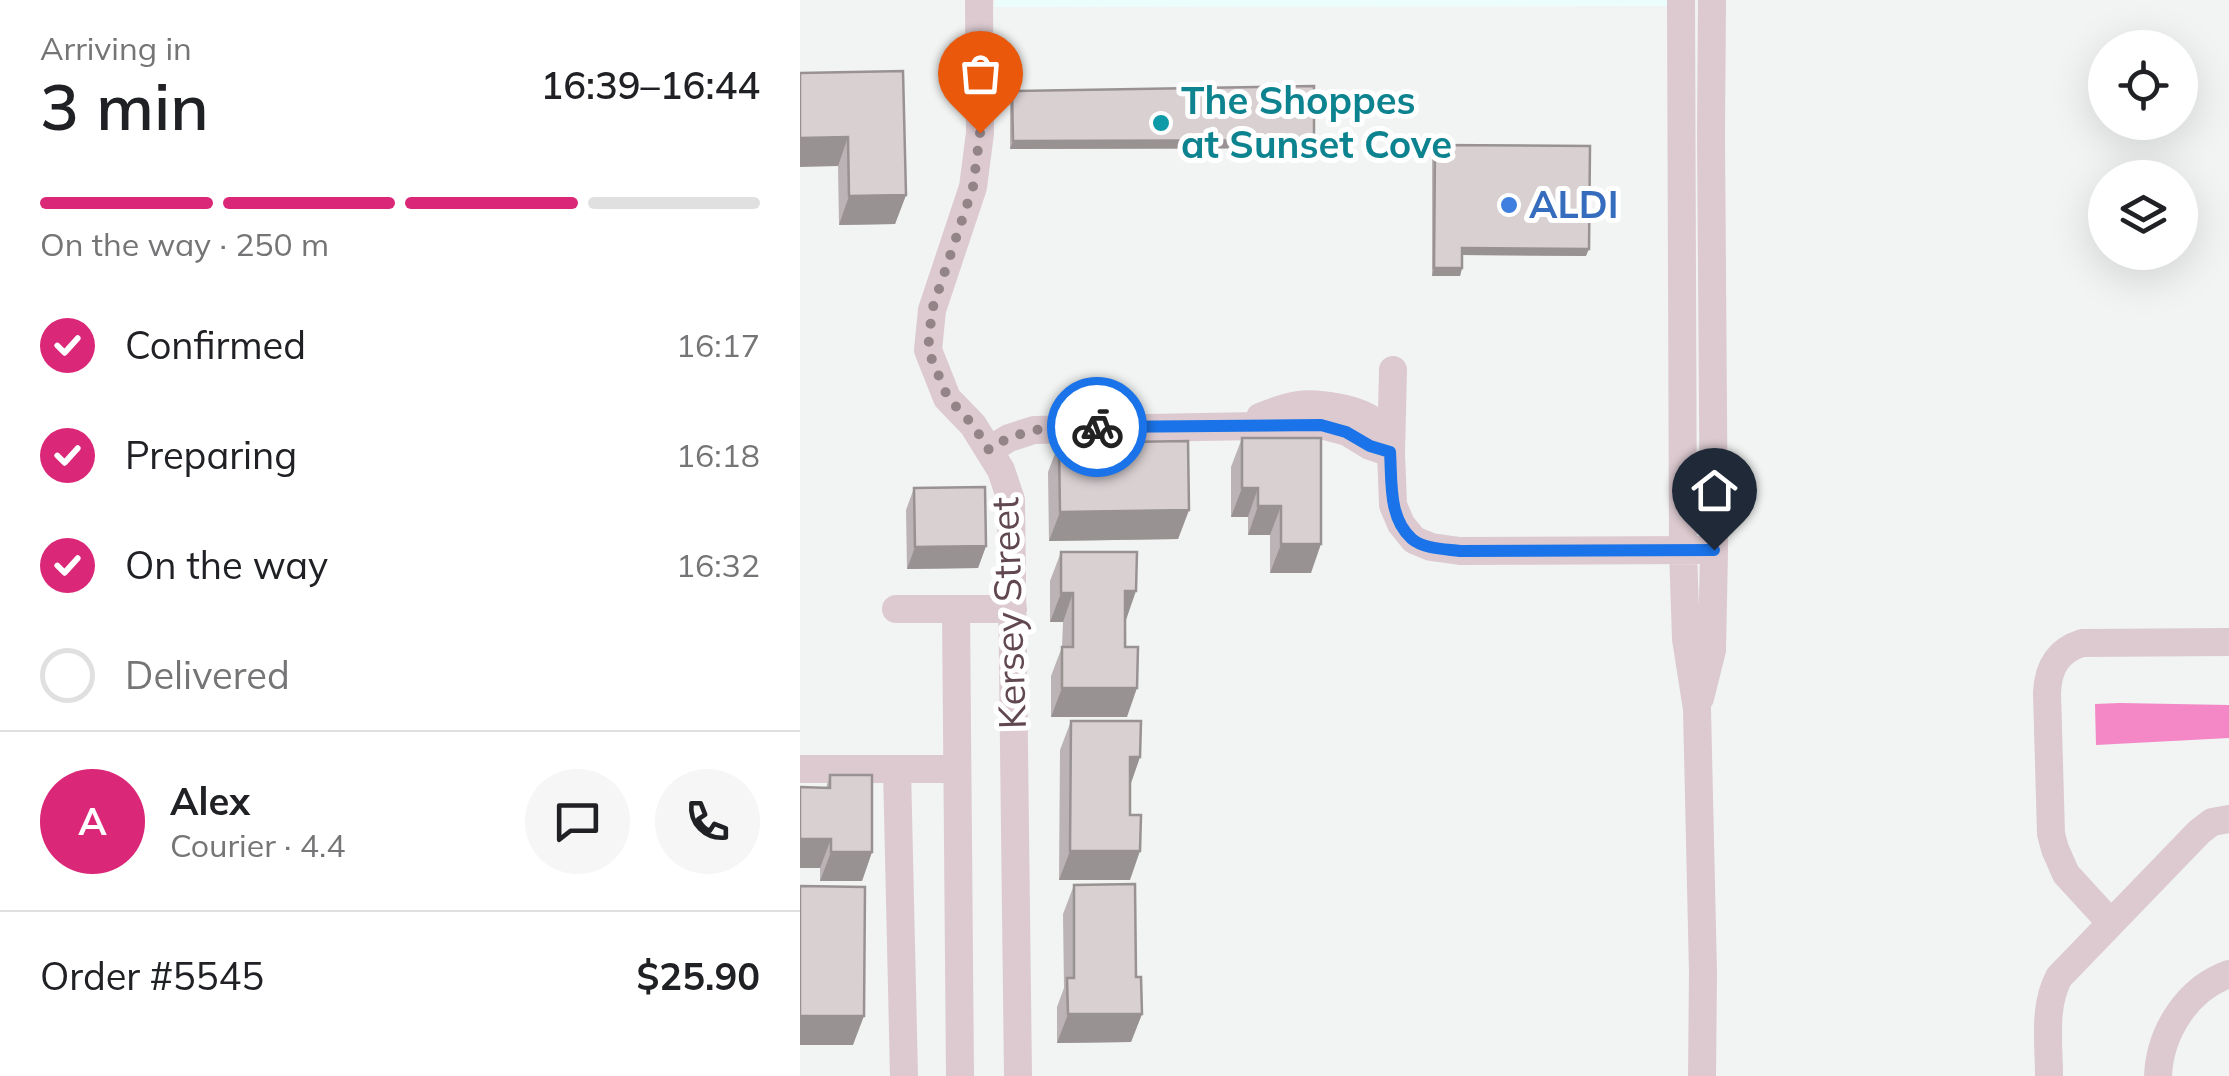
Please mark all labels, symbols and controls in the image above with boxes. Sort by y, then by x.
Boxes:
text: Arriving in [40,28,192,68]
map controls [2088,30,2198,270]
button: locate [2088,30,2198,140]
pin [938,31,1023,134]
icon: bag [953,46,1008,101]
text: 16:39–16:44 [540,61,760,109]
text: 3 min [40,65,209,146]
place label: The Shoppes at Sunset Cove [1181,76,1452,168]
marker: The Shoppes at Sunset Cove [1150,112,1172,134]
button: layers [2088,160,2198,270]
place label: ALDI [1529,180,1619,228]
marker: ALDI [1498,194,1520,216]
text: On the way · 250 m [40,224,329,264]
icon: check [40,318,95,373]
text: Confirmed [125,321,306,369]
text: 16:17 [676,325,760,365]
courier [1047,377,1147,477]
icon: bike [1070,400,1125,455]
icon: check [40,428,95,483]
text: Preparing [125,431,297,479]
text: 16:18 [676,435,760,475]
pin [1672,448,1757,551]
icon: home [1687,463,1742,518]
street label: Kersey Street [980,496,1036,730]
icon: check [40,538,95,593]
text: On the way [125,541,328,589]
text: 16:32 [676,545,760,585]
text: Delivered [125,651,290,699]
button: chat [525,769,630,874]
button: phone [655,769,760,874]
text: Alex [170,777,250,825]
text: A [78,797,107,845]
text: Courier · 4.4 [170,825,346,865]
text: Order #5545 [40,952,264,1000]
text: $25.90 [637,952,760,1000]

